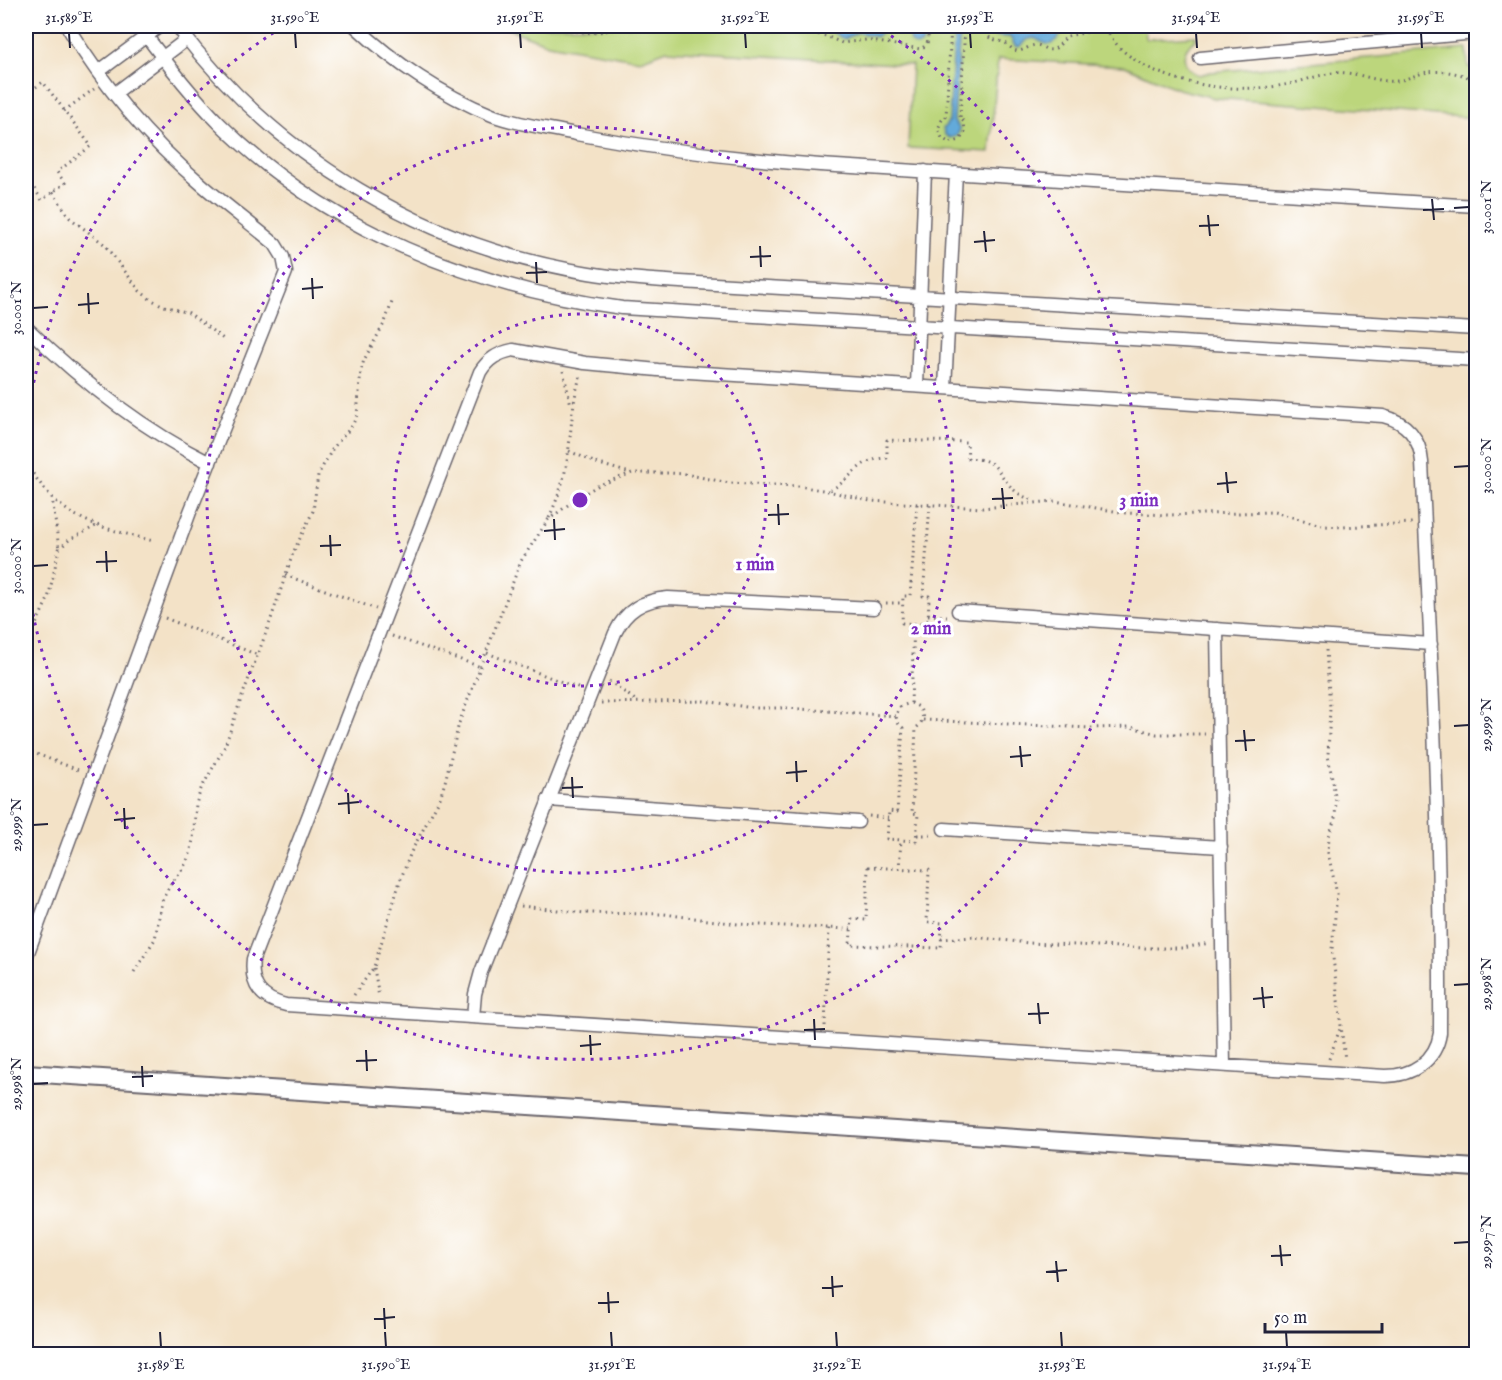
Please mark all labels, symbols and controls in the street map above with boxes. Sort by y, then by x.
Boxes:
text: 31.589°E [45,8,93,27]
text: 31.590°E [271,8,319,27]
text: 31.591°E [496,8,544,27]
text: 31.592°E [721,8,769,27]
text: 31.593°E [946,8,994,27]
text: 31.594°E [1172,8,1220,27]
text: 31.595°E [1398,8,1444,27]
text: 30.001°N [1477,180,1496,234]
text: 30.001°N [7,281,26,335]
text: 30.000°N [1477,438,1496,494]
centre of rings [570,490,590,510]
text: 3 min [1120,490,1159,513]
text: 30.000°N [7,538,26,594]
text: 1 min [736,554,775,577]
text: 2 min [911,618,952,641]
text: 29.999°N [1477,698,1496,752]
text: 29.999°N [7,798,26,852]
text: 29.998°N [1477,957,1496,1011]
text: 29.998°N [7,1057,26,1111]
text: 29.997°N [1477,1215,1496,1269]
scale bar [1265,1296,1382,1334]
text: 50 m [1274,1307,1307,1330]
text: 31.589°E [137,1355,185,1374]
text: 31.590°E [362,1355,410,1374]
text: 31.591°E [588,1355,636,1374]
text: 31.592°E [813,1355,861,1374]
text: 31.593°E [1038,1355,1086,1374]
text: 31.594°E [1263,1355,1311,1374]

